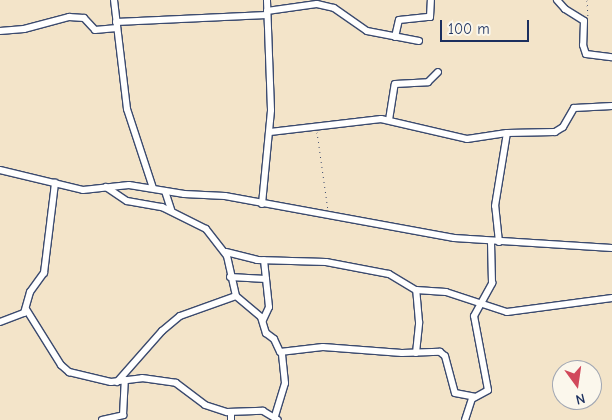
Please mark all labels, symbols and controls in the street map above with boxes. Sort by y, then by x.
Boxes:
scale bar [442,10,531,42]
text: 100 m [448,20,490,38]
north arrow [552,360,602,410]
text: N [574,390,587,408]

